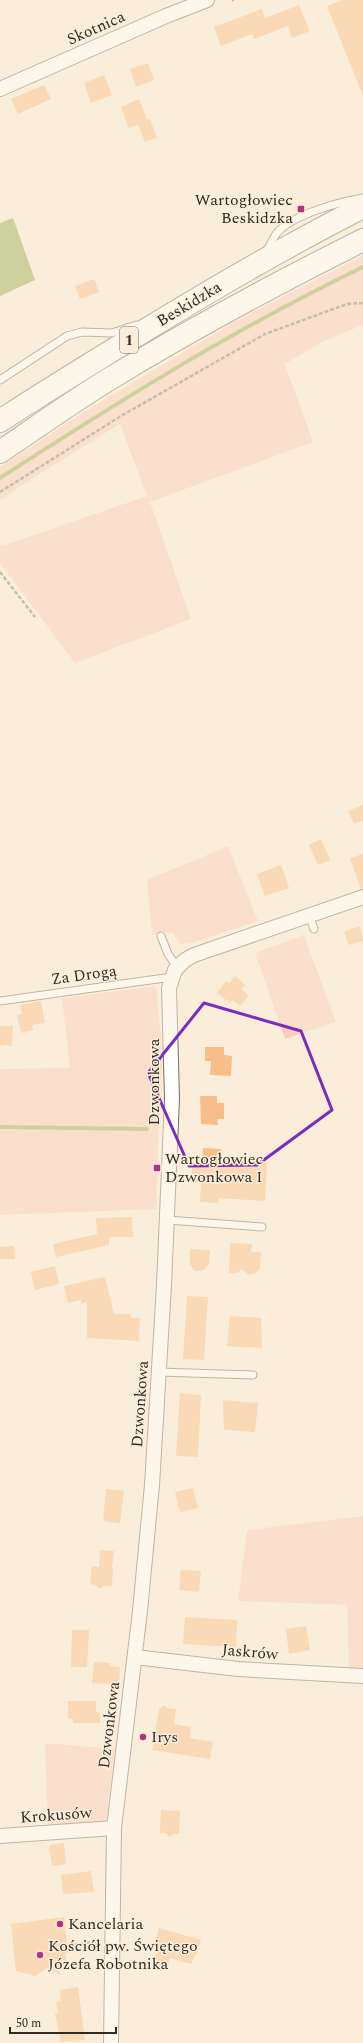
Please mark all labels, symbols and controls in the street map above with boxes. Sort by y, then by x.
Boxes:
street label: Skotnica [63,5,129,51]
place label: Wartogłowiec Beskidzka [195,188,293,230]
marker: Wartogłowiec Beskidzka [296,204,306,214]
street label: Beskidzka [152,275,226,333]
road number: 1 [120,327,138,353]
street label: Za Drogą [50,959,118,991]
street label: Dzwonkowa [142,1038,166,1126]
place label: Wartogłowiec Dzwonkowa I [165,1147,263,1189]
marker: Wartogłowiec Dzwonkowa I [152,1163,162,1173]
street label: Dzwonkowa [125,1359,155,1448]
street label: Jaskrów [221,1638,280,1666]
street label: Dzwonkowa [92,1680,126,1770]
place label: Irys [151,1725,178,1749]
marker: Irys [138,1732,148,1742]
street label: Krokusów [19,1800,94,1829]
place label: Kancelaria [68,1912,144,1936]
marker: Kancelaria [55,1919,65,1929]
place label: Kościół pw. Świętego Józefa Robotnika [48,1934,198,1976]
marker: Kościół pw. Świętego Józefa Robotnika [35,1950,45,1960]
scale bar [10,2009,116,2035]
text: 50 m [16,2014,41,2033]

